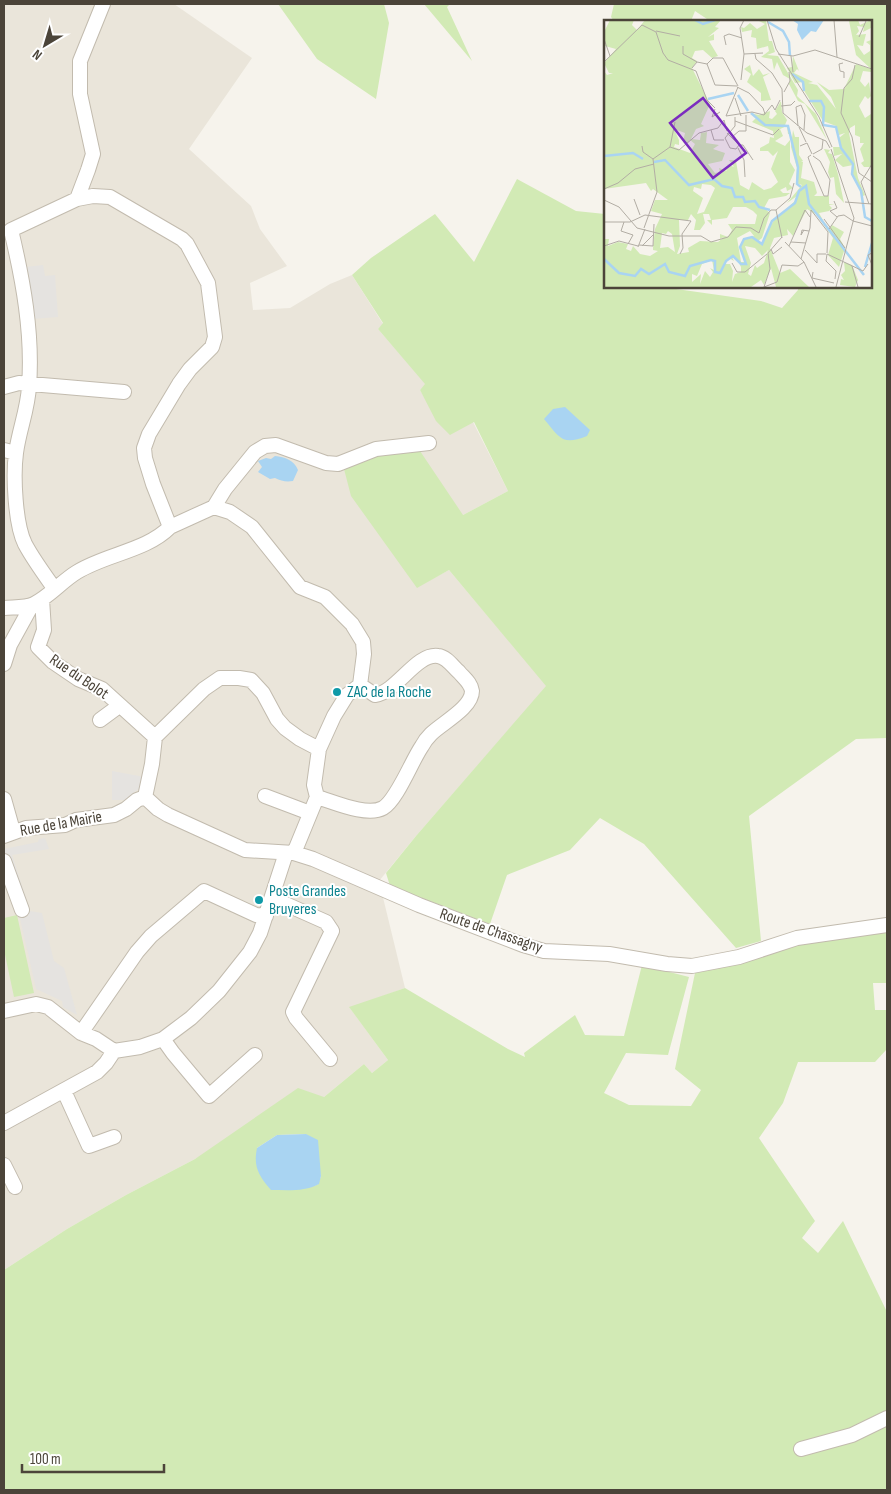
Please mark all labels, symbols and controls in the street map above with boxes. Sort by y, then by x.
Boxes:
north arrow [20,20,70,70]
inset map [604,20,871,288]
text: N [29,46,45,64]
street label: Rue du Bolot [46,650,112,704]
place label: ZAC de la Roche [347,683,432,702]
marker: ZAC de la Roche [331,686,343,698]
street label: Rue de la Mairie [18,807,104,841]
place label: Poste Grandes Bruyeres [269,882,346,919]
marker: Poste Grandes Bruyeres [253,894,265,906]
street label: Route de Chassagny [437,905,545,957]
scale bar [22,1442,165,1474]
text: 100 m [30,1450,61,1469]

